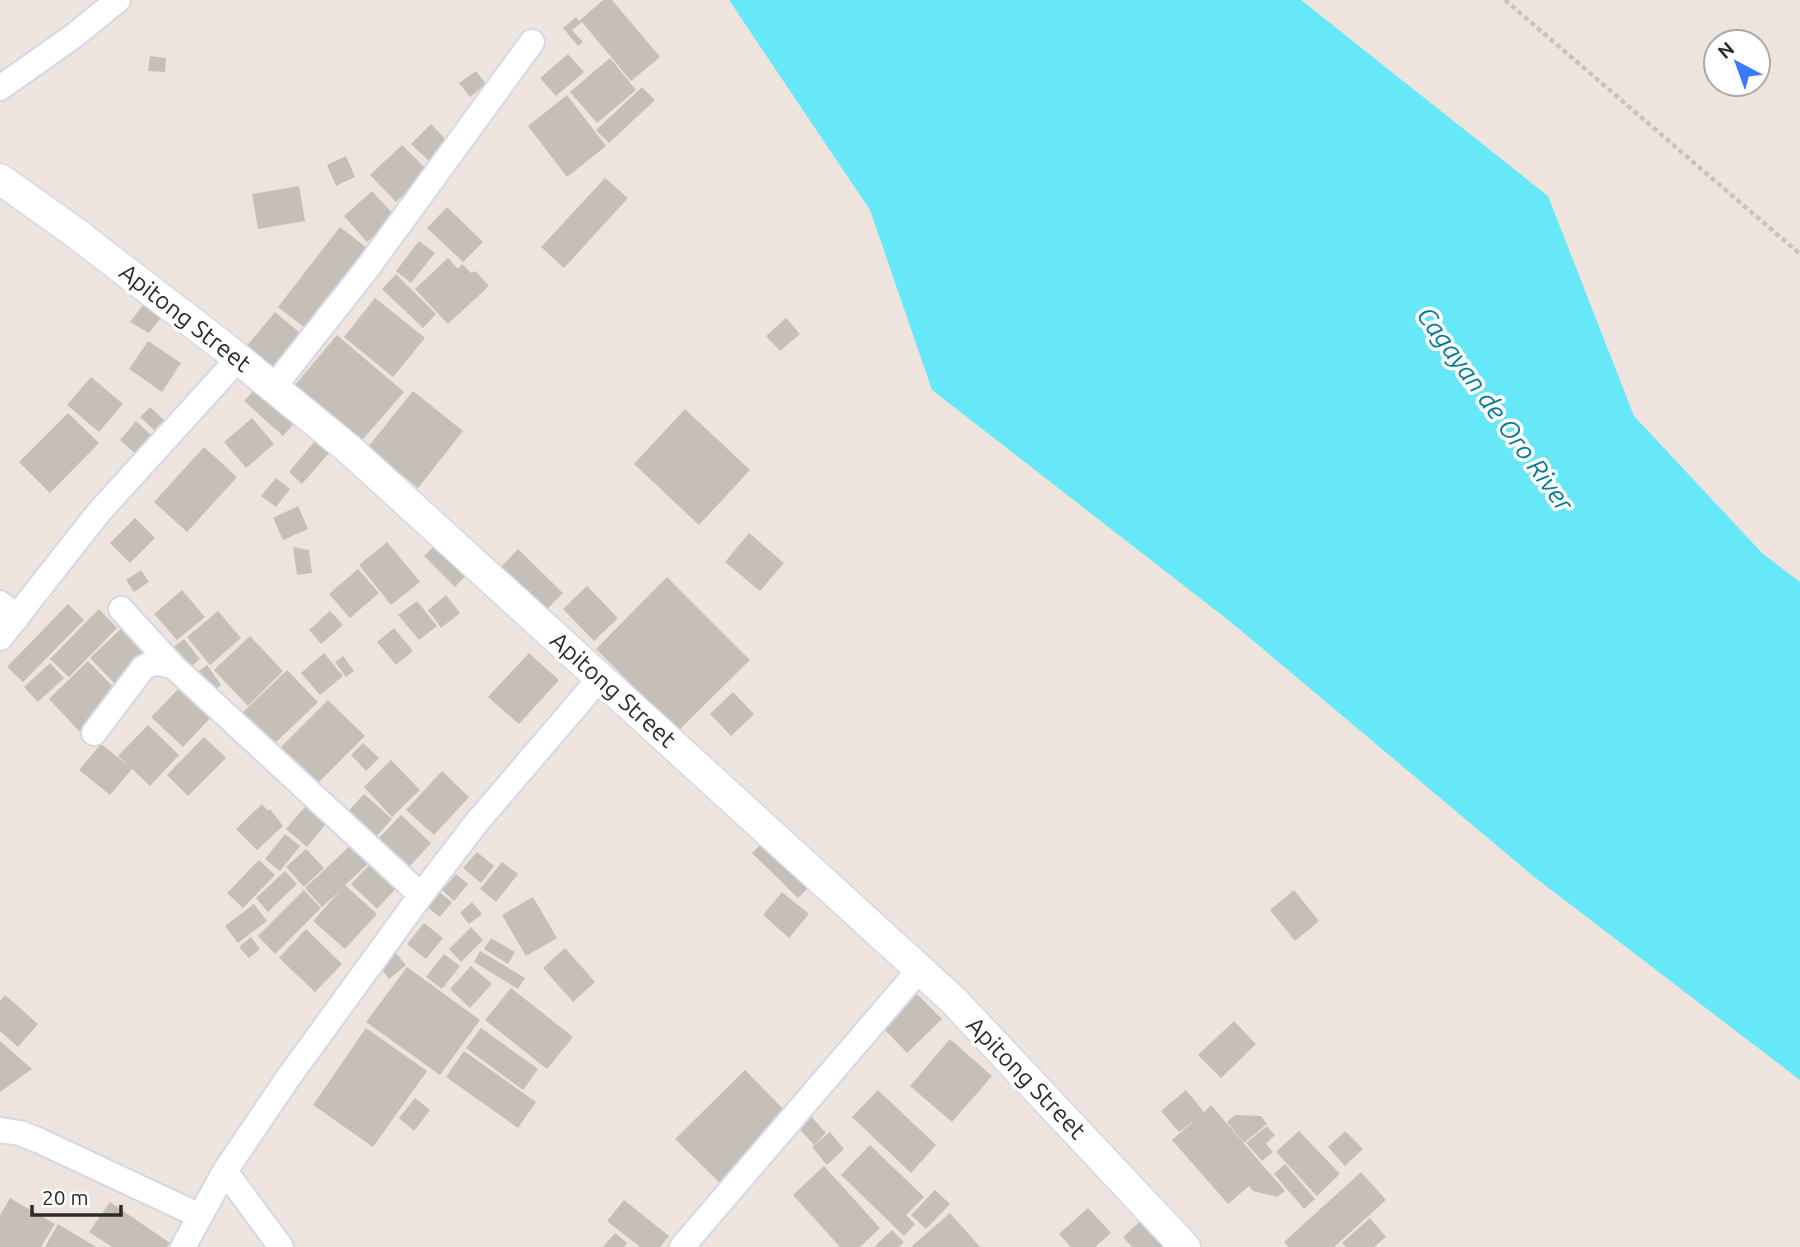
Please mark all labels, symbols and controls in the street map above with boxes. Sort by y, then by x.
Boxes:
north arrow [1702,28,1772,98]
text: N [1713,37,1738,63]
street label: Apitong Street [114,258,257,378]
water label: Cagayan de Oro River [1411,301,1580,517]
street label: Apitong Street [545,626,682,753]
street label: Apitong Street [961,1011,1092,1145]
scale bar [32,1174,121,1218]
text: 20 m [42,1185,89,1209]

